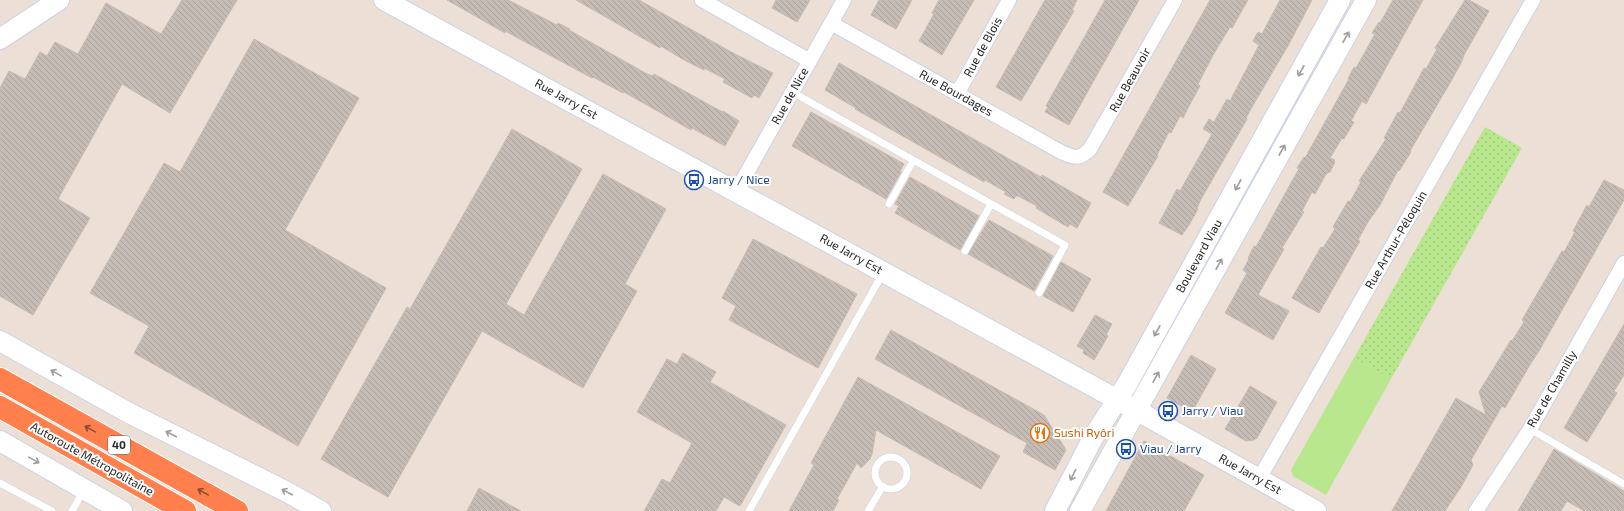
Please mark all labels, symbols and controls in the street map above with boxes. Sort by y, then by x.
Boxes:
street label: Rue de Blois [960,14,1004,79]
one-way arrow [1342,31,1350,43]
street label: Rue Beauvoir [1106,45,1153,114]
street label: Rue de Nice [768,65,811,126]
one-way arrow [1297,65,1305,77]
street label: Rue Bourdages [917,66,996,118]
street label: Rue Jarry Est [533,75,601,121]
one-way arrow [1279,144,1287,156]
bus stop icon: Jarry / Nice [683,169,705,191]
place label: Jarry / Nice [708,172,770,186]
one-way arrow [1234,178,1242,190]
street label: Rue Arthur-Péloquin [1361,188,1429,291]
street label: Boulevard Viau [1172,216,1224,295]
street label: Rue Jarry Est [818,230,886,276]
one-way arrow [1215,258,1223,270]
one-way arrow [1152,325,1160,337]
street label: Rue de Chamilly [1523,347,1579,429]
one-way arrow [50,368,62,376]
one-way arrow [1152,371,1160,383]
bus stop icon: Jarry / Viau [1157,400,1179,422]
place label: Jarry / Viau [1182,403,1243,417]
street label: Autoroute Métropolitaine [28,418,156,498]
restaurant icon: Sushi Ryôri [1029,422,1051,444]
one-way arrow [84,424,96,432]
place label: Sushi Ryôri [1054,425,1115,439]
one-way arrow [165,430,177,437]
road number: 40 [108,436,130,454]
bus stop icon: Viau / Jarry [1115,438,1137,460]
place label: Viau / Jarry [1140,441,1202,455]
street label: Rue Jarry Est [1217,450,1285,496]
one-way arrow [28,457,40,465]
one-way arrow [1069,469,1076,481]
one-way arrow [197,488,209,495]
one-way arrow [281,488,293,495]

